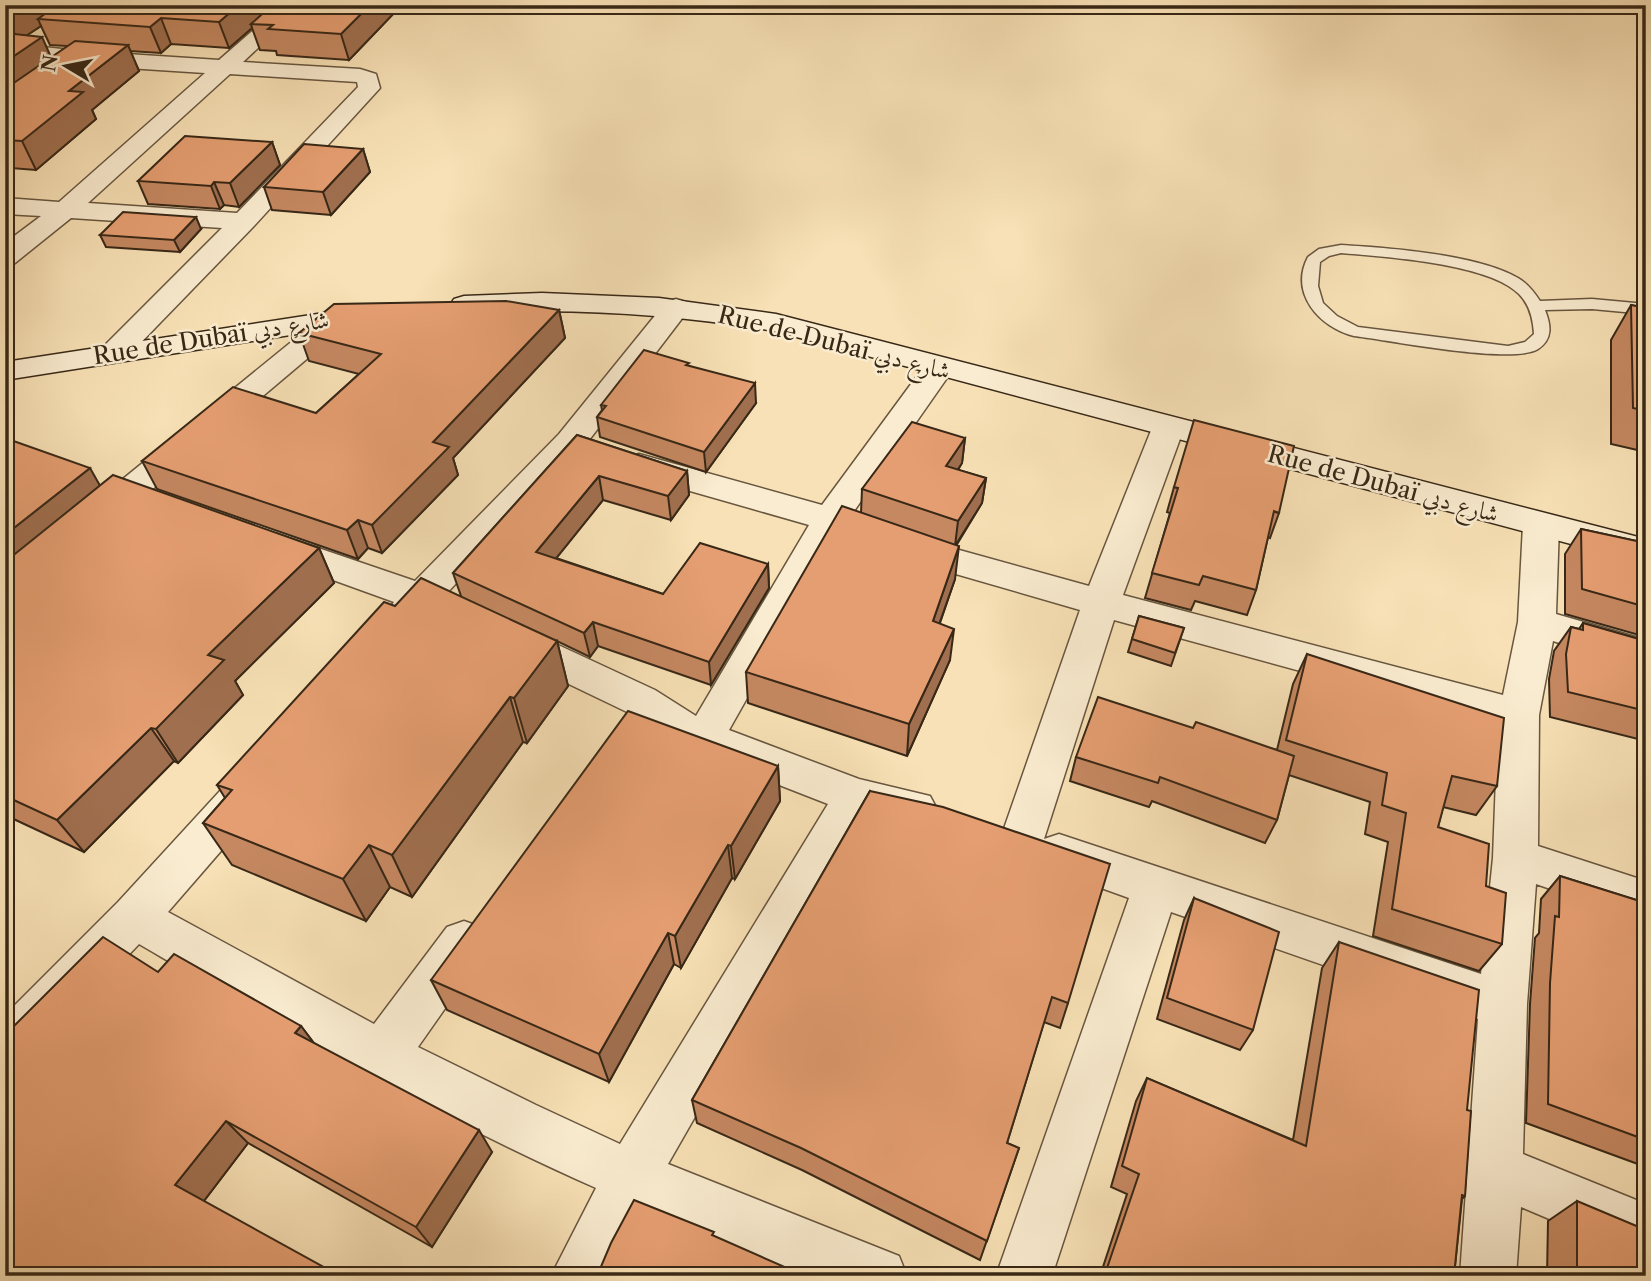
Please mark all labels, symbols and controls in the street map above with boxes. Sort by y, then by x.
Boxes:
north arrow [32,32,102,102]
text: N [37,53,63,73]
street label: Rue de Dubaï شارع دبي [714,300,953,391]
street label: Rue de Dubaï شارع دبي [91,305,332,376]
street label: Rue de Dubaï شارع دبي [1263,439,1502,534]

